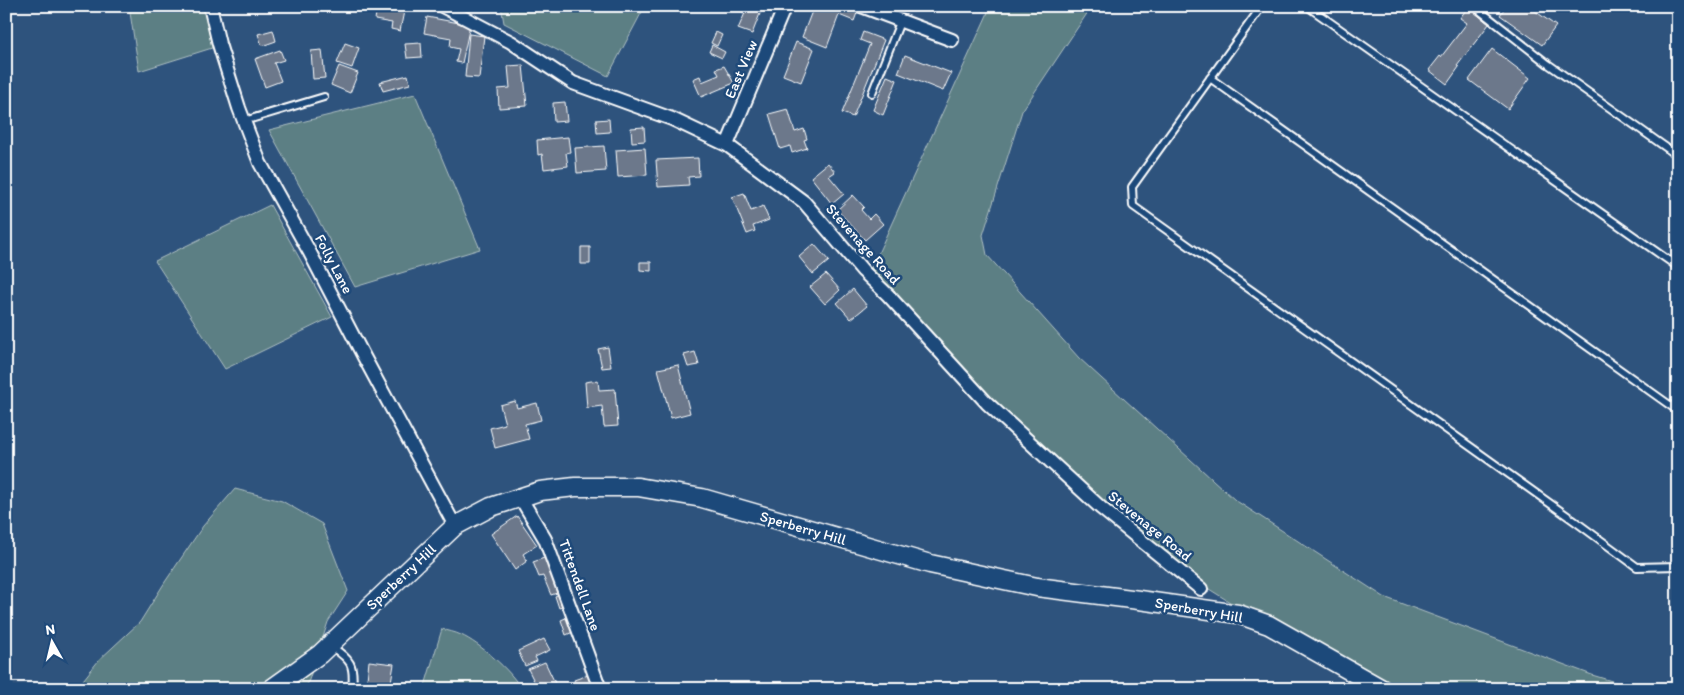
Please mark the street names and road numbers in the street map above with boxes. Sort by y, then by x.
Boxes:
street label: East View [721,37,761,101]
street label: Stevenage Road [822,200,904,288]
street label: Folly Lane [311,231,357,297]
street label: Stevenage Road [1105,487,1195,565]
street label: Sperberry Hill [758,507,849,549]
street label: Tittendell Lane [555,537,605,633]
street label: Sperberry Hill [362,540,440,614]
street label: Sperberry Hill [1154,593,1245,627]

